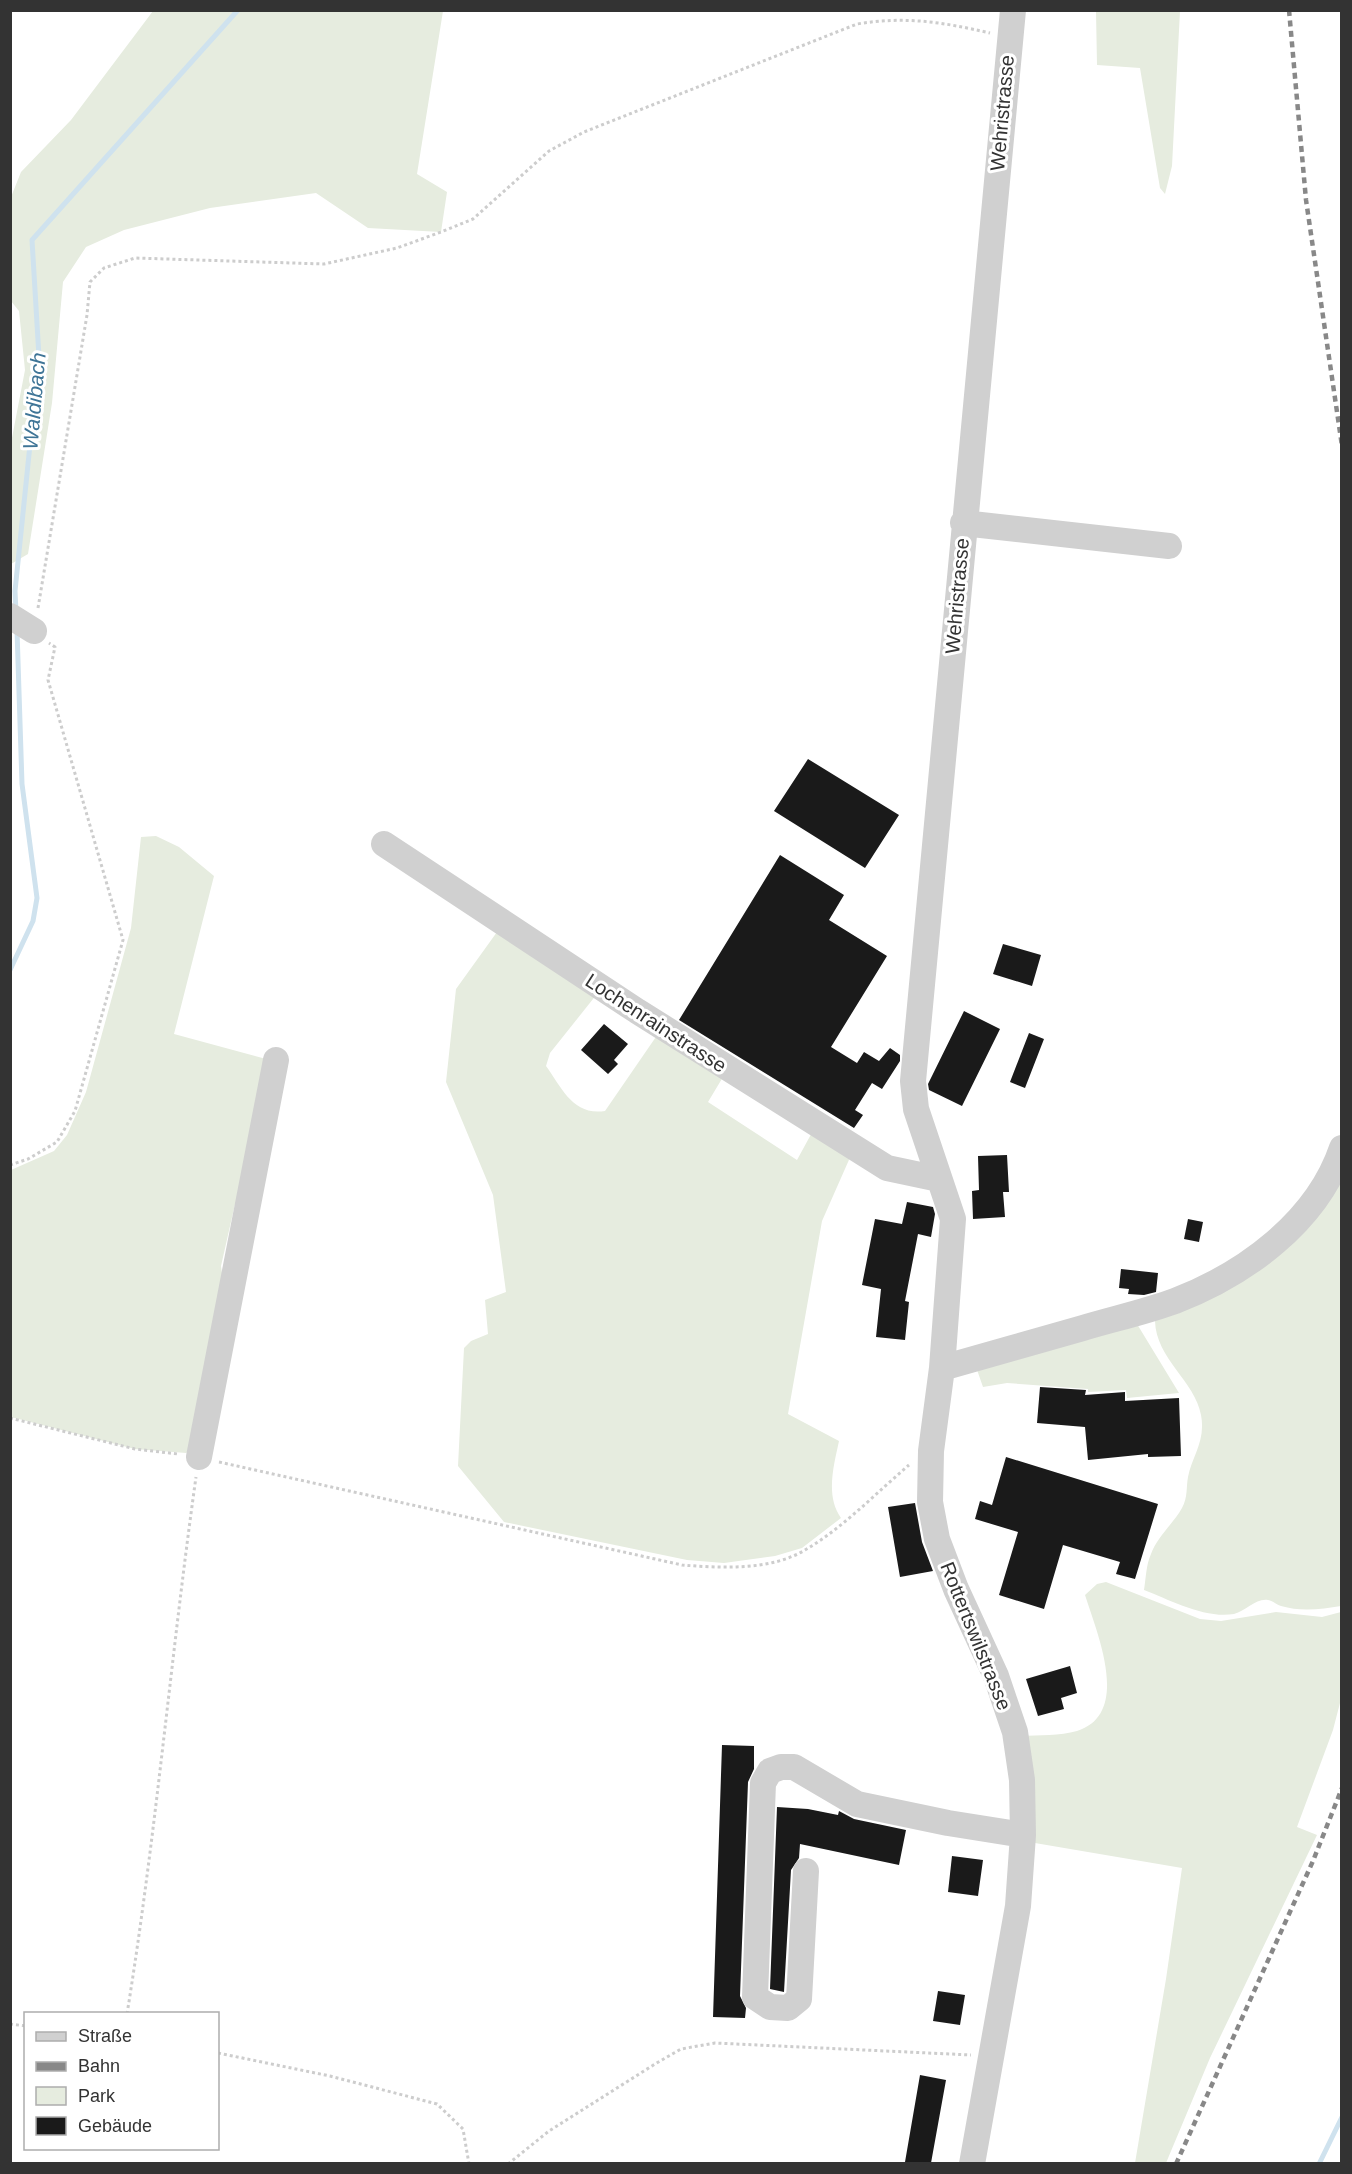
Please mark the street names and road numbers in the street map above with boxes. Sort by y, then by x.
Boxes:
street label: Wehristrasse [986,54,1018,172]
street label: Wehristrasse [941,537,973,655]
street label: Lochenrainstrasse [581,969,731,1077]
street label: Rottertswilstrasse [936,1559,1016,1713]

